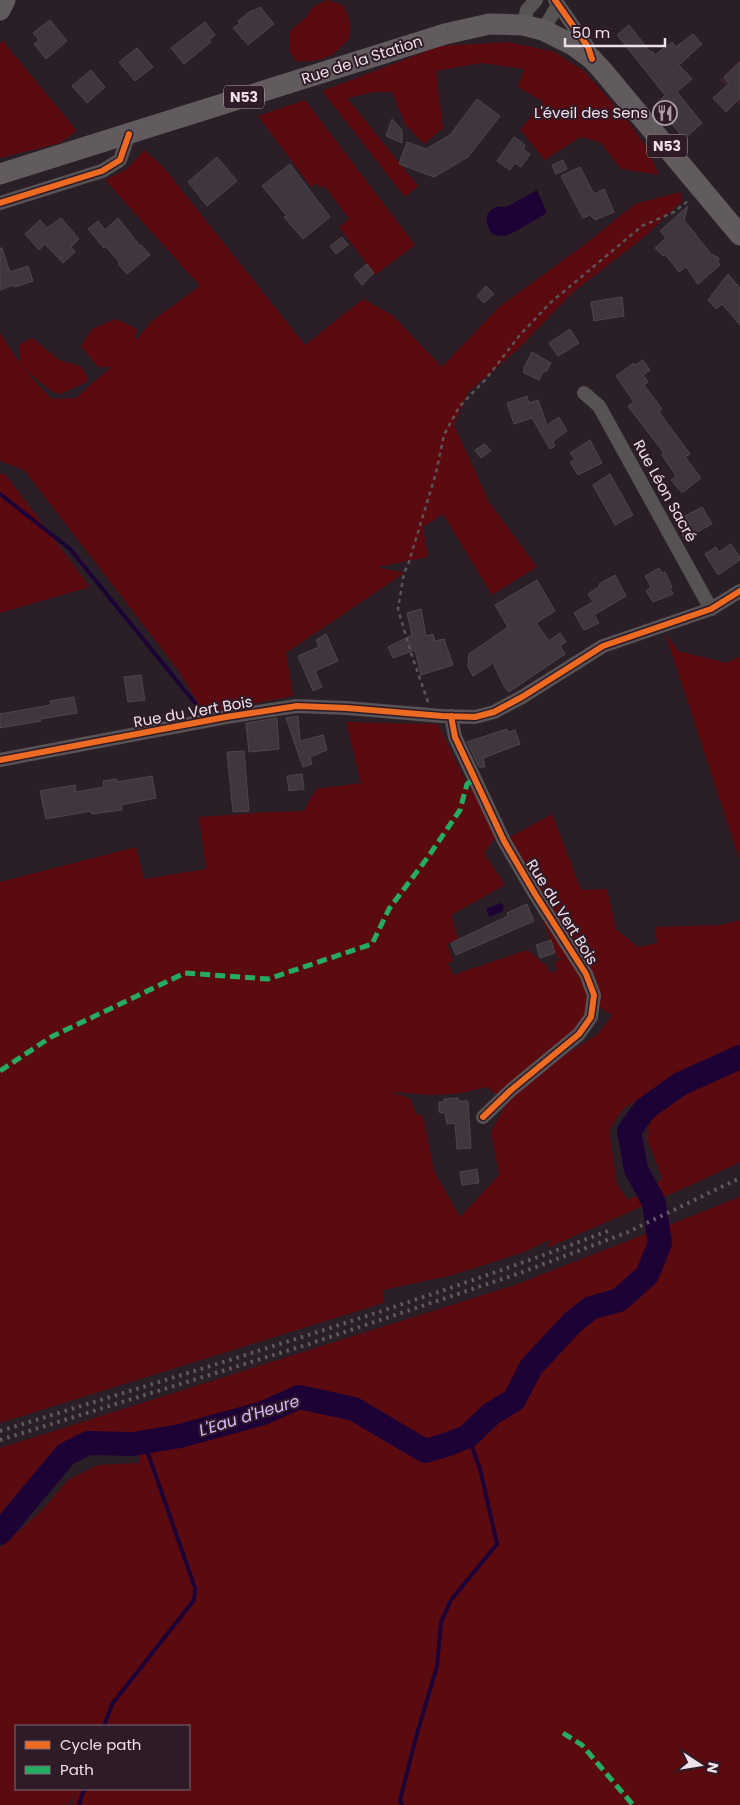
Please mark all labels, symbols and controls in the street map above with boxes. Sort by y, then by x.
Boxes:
scale bar [565,15,665,47]
text: 50 m [572,22,610,43]
street label: Rue de la Station [299,30,425,89]
road number: N53 [224,85,264,108]
restaurant icon: L'éveil des Sens [652,100,678,126]
place label: L'éveil des Sens [534,102,648,123]
road number: N53 [647,134,687,158]
street label: Rue Léon Sacré [629,436,702,546]
street label: Rue du Vert Bois [132,691,254,732]
street label: Rue du Vert Bois [522,855,603,969]
water label: L'Eau d'Heure [196,1389,302,1442]
legend [15,1725,190,1790]
text: Cycle path [60,1734,141,1755]
north arrow [675,1740,725,1790]
text: Path [60,1759,94,1780]
text: N [702,1760,724,1775]

